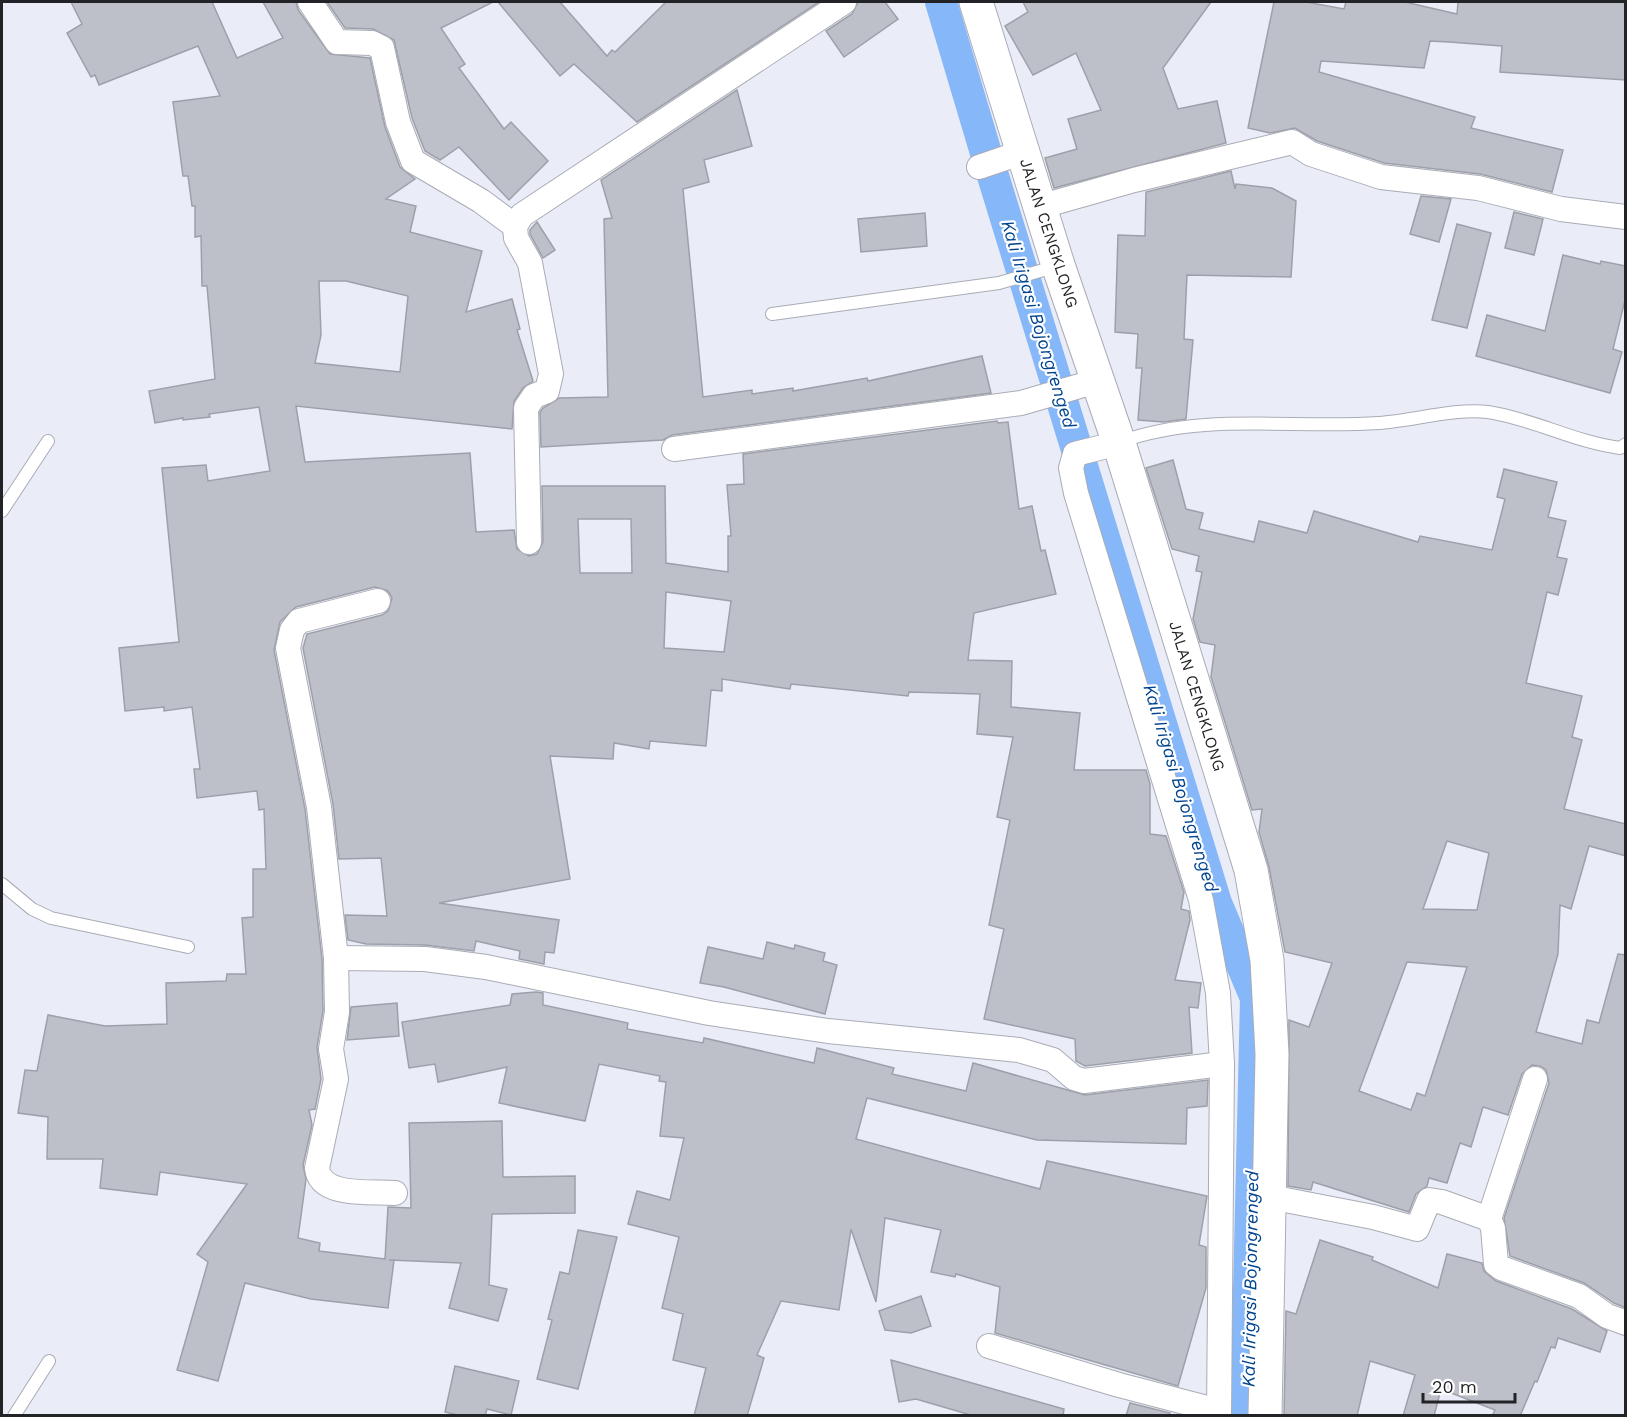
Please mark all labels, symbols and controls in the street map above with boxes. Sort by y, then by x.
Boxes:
street label: JALAN CENGKLONG [1016,156,1082,310]
water label: Kali Irigasi Bojongrenged [997,217,1081,431]
street label: JALAN CENGKLONG [1165,619,1229,773]
water label: Kali Irigasi Bojongrenged [1139,681,1223,895]
water label: Kali Irigasi Bojongrenged [1238,1170,1262,1387]
scale bar [1423,1366,1514,1404]
text: 20 m [1432,1376,1477,1397]

